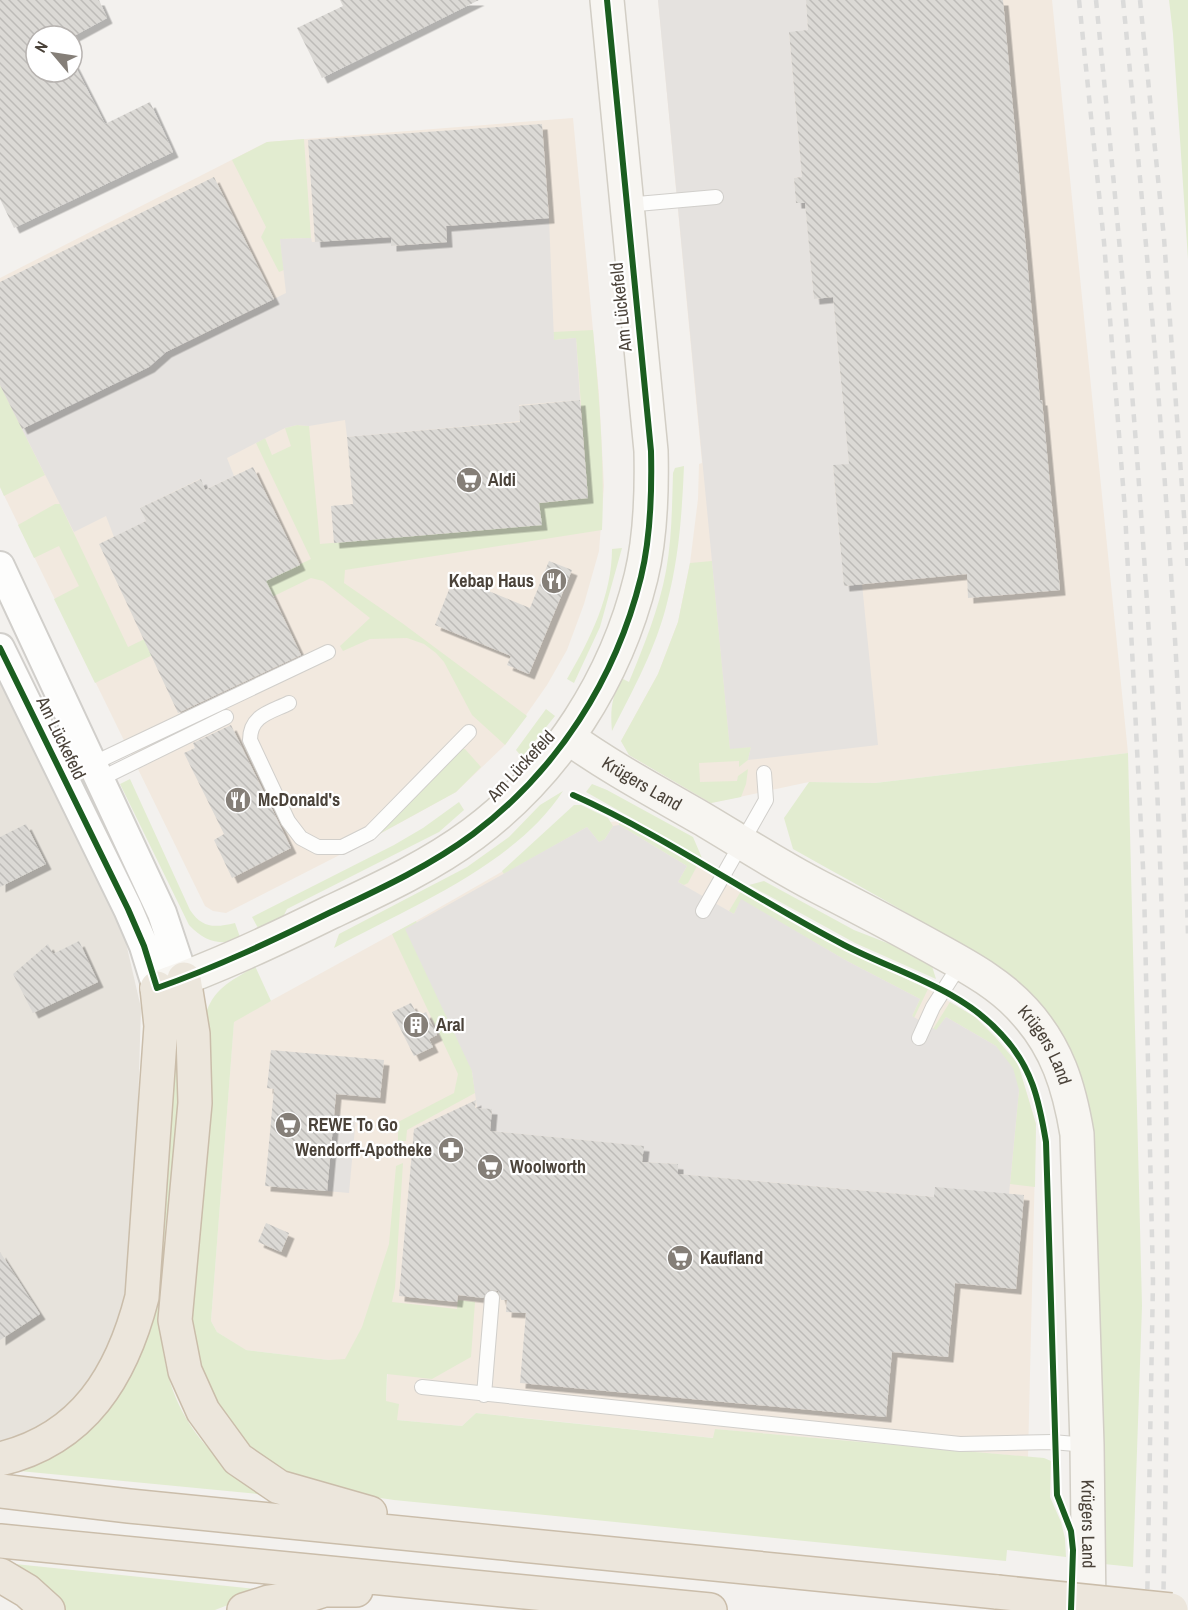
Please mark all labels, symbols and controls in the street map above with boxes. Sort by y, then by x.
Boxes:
north arrow [24,24,84,84]
text: N [29,37,53,56]
street label: Am Lückefeld [603,261,638,354]
supermarket icon: Aldi [454,465,484,495]
place label: Aldi [488,467,516,492]
restaurant icon: Kebap Haus [539,566,569,596]
place label: Kebap Haus [449,568,534,593]
street label: Am Lückefeld [30,691,92,783]
street label: Am Lückefeld [480,724,560,808]
street label: Krügers Land [597,750,686,816]
restaurant icon: McDonald's [223,785,253,815]
place label: McDonald's [258,787,340,812]
street label: Krügers Land [1012,999,1078,1088]
building icon: Aral [401,1010,431,1040]
place label: Aral [436,1012,465,1037]
supermarket icon: REWE To Go [273,1110,303,1140]
place label: REWE To Go [308,1112,398,1137]
pharmacy icon: Wendorff-Apotheke [436,1135,466,1165]
place label: Wendorff-Apotheke [295,1137,432,1162]
supermarket icon: Woolworth [475,1152,505,1182]
place label: Woolworth [510,1154,586,1179]
supermarket icon: Kaufland [665,1243,695,1273]
place label: Kaufland [700,1245,763,1270]
street label: Krügers Land [1075,1480,1101,1569]

